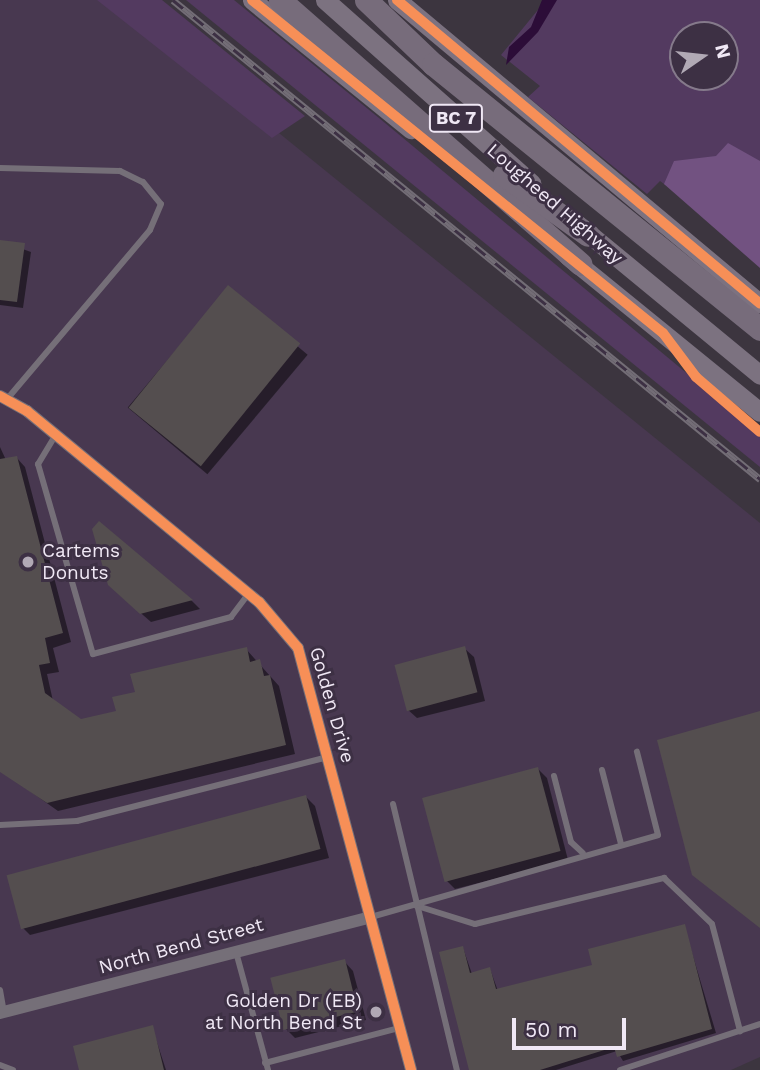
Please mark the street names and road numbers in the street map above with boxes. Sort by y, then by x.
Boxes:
road number: BC 7 [428,104,484,132]
street label: Lougheed Highway [482,139,628,269]
street label: Golden Drive [305,644,359,766]
street label: North Bend Street [96,913,266,979]

